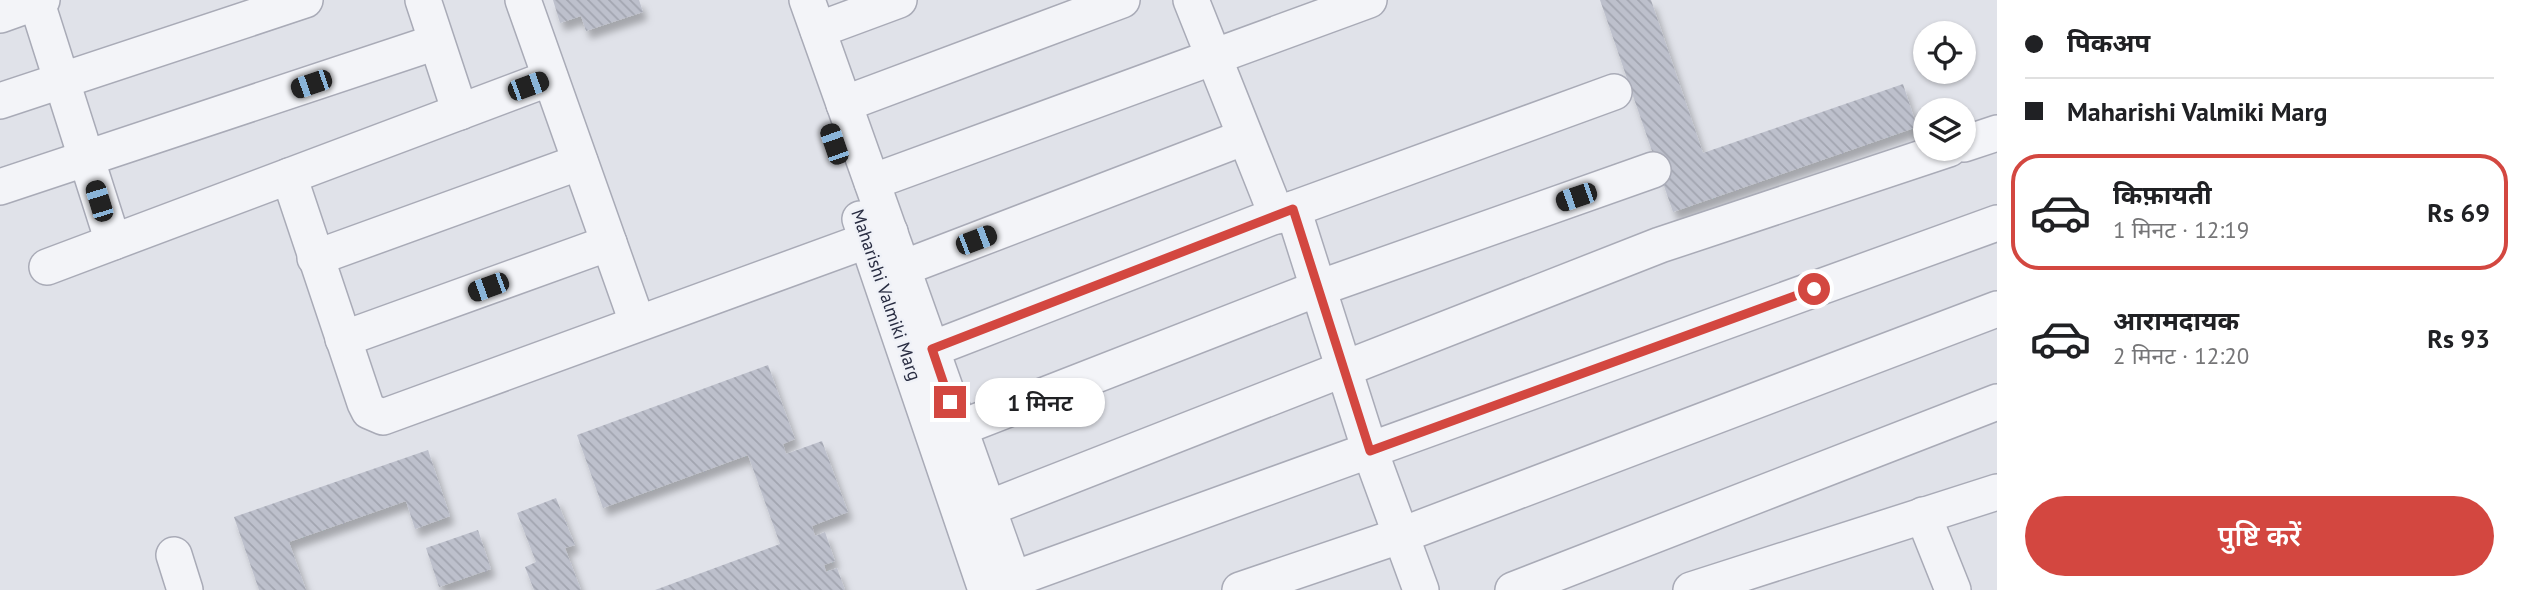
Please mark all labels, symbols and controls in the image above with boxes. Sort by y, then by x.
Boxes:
map controls [1913,21,1976,161]
button: locate [1913,21,1976,84]
text: पिकअप [2067,26,2150,59]
car [288,67,335,101]
car [505,69,552,103]
text: Maharishi Valmiki Marg [2067,95,2328,128]
button: layers [1913,98,1976,161]
car [818,121,851,167]
car [83,178,116,224]
text: किफ़ायती [2113,178,2212,211]
car [1553,180,1600,214]
icon: car [2029,181,2092,244]
text: Rs 69 [2427,196,2490,229]
street label: Maharishi Valmiki Marg [846,206,927,383]
text: 1 मिनट · 12:19 [2113,215,2249,244]
car [953,223,1000,257]
car [465,270,512,304]
route start [1798,273,1830,305]
text: आरामदायक [2113,304,2239,337]
icon: car [2029,307,2092,370]
text: Rs 93 [2427,322,2490,355]
text: 2 मिनट · 12:20 [2113,341,2249,370]
callout: 1 मिनट [974,378,1104,426]
route end [934,386,966,418]
text: 1 मिनट [1007,388,1073,417]
button: पुष्टि करें [2025,496,2494,576]

